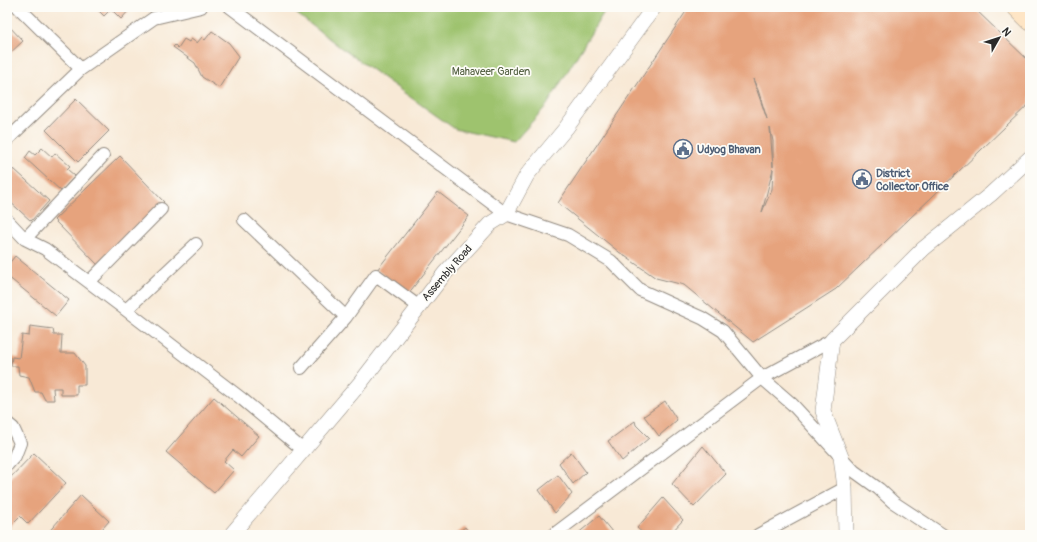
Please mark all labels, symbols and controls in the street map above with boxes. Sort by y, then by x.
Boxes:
north arrow [979,18,1019,58]
text: N [999,25,1014,39]
park label: Mahaveer Garden [452,65,530,78]
public building icon: Udyog Bhavan [672,138,694,160]
place label: Udyog Bhavan [697,143,761,156]
place label: District Collector Office [876,167,949,193]
public building icon: District Collector Office [851,168,873,190]
street label: Assembly Road [419,242,475,304]

